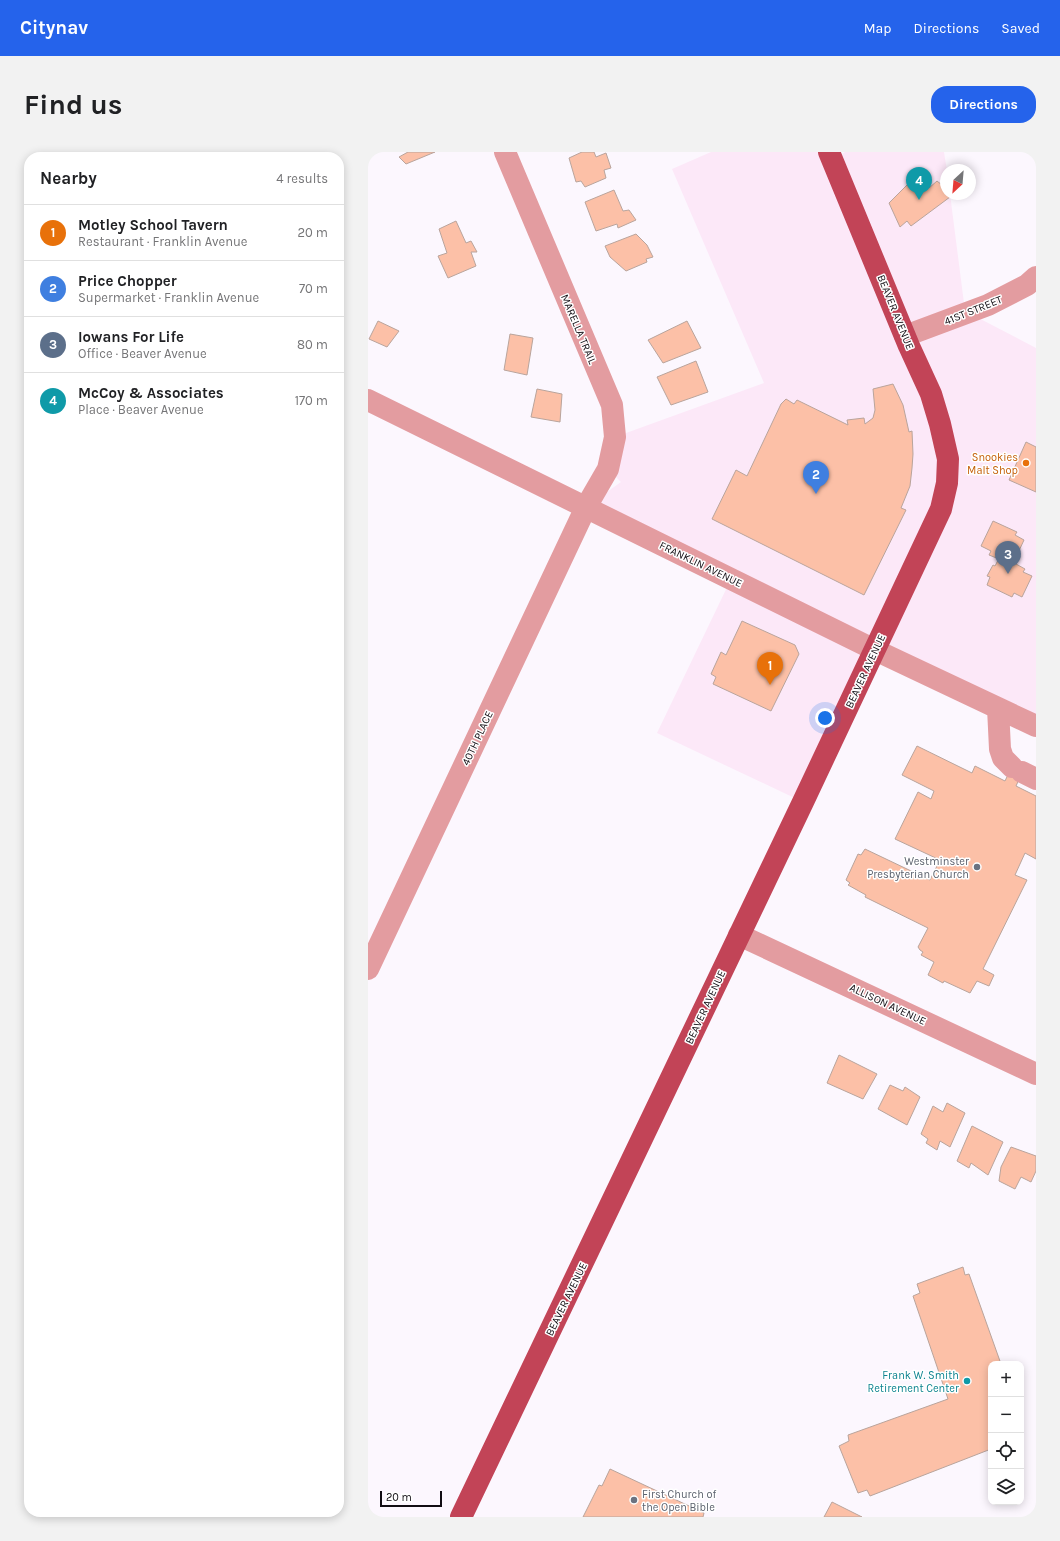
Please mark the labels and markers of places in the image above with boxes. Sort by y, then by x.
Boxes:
pin: 4 [906,167,932,200]
place label: Snookies Malt Shop [967,451,1018,477]
marker: Snookies Malt Shop [1021,458,1031,468]
pin: 2 [803,461,829,494]
pin: 3 [995,541,1021,574]
pin: 1 [757,652,783,685]
place label: Westminster Presbyterian Church [867,855,969,881]
marker: Westminster Presbyterian Church [972,862,982,872]
place label: Frank W. Smith Retirement Center [867,1369,959,1395]
marker: Frank W. Smith Retirement Center [962,1376,972,1386]
place label: First Church of the Open Bible [642,1488,717,1514]
marker: First Church of the Open Bible [629,1495,639,1505]

